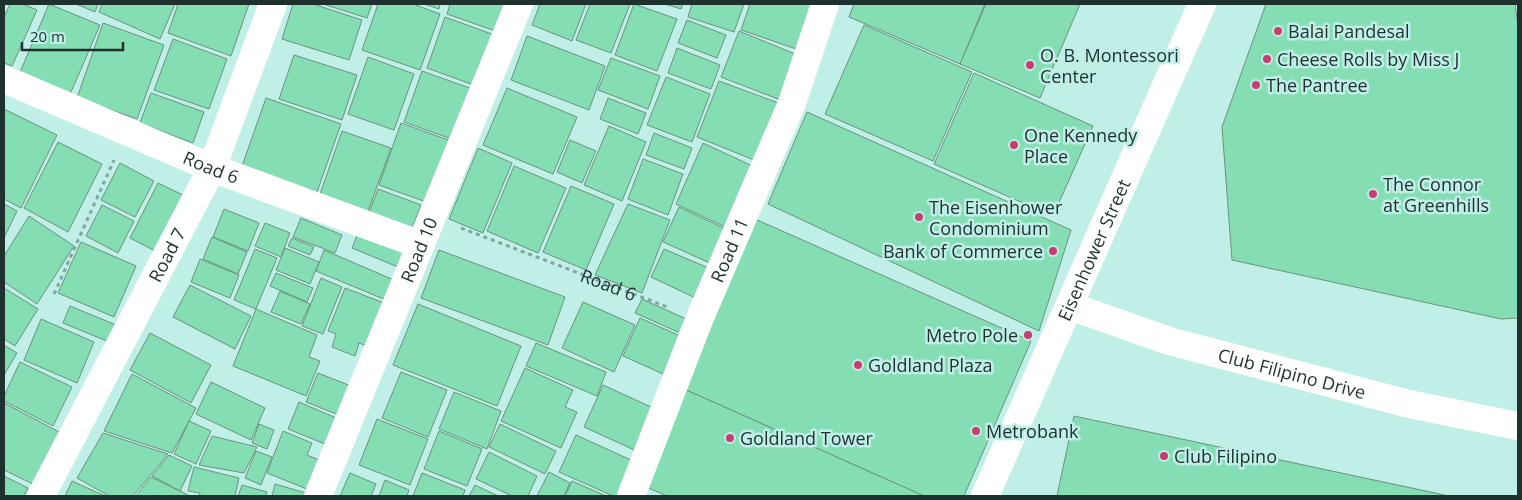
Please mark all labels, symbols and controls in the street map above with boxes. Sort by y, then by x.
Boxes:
place label: Balai Pandesal [1288,19,1410,43]
scale bar [22,20,124,52]
marker: Balai Pandesal [1272,25,1284,37]
text: 20 m [30,26,65,46]
place label: O. B. Montessori Center [1040,43,1179,88]
place label: Cheese Rolls by Miss J [1277,47,1459,71]
marker: Cheese Rolls by Miss J [1261,53,1273,65]
marker: O. B. Montessori Center [1024,59,1036,71]
place label: The Pantree [1266,73,1368,97]
marker: The Pantree [1250,79,1262,91]
place label: One Kennedy Place [1024,123,1138,168]
marker: One Kennedy Place [1008,139,1020,151]
street label: Road 6 [179,145,242,189]
place label: The Connor at Greenhills [1383,172,1489,217]
street label: Eisenhower Street [1052,175,1135,325]
marker: The Connor at Greenhills [1367,188,1379,200]
place label: The Eisenhower Condominium [929,195,1063,240]
marker: The Eisenhower Condominium [913,211,925,223]
street label: Road 10 [395,214,443,286]
street label: Road 11 [705,214,754,286]
street label: Road 7 [143,224,191,286]
place label: Bank of Commerce [883,239,1043,263]
marker: Bank of Commerce [1047,245,1059,257]
street label: Road 6 [577,263,640,306]
place label: Metro Pole [926,323,1018,347]
marker: Metro Pole [1022,329,1034,341]
street label: Club Filipino Drive [1215,342,1368,404]
place label: Goldland Plaza [868,353,993,377]
marker: Goldland Plaza [852,359,864,371]
place label: Metrobank [986,419,1079,443]
marker: Metrobank [970,425,982,437]
place label: Goldland Tower [740,426,874,450]
marker: Goldland Tower [724,432,736,444]
place label: Club Filipino [1174,444,1277,468]
marker: Club Filipino [1158,450,1170,462]

